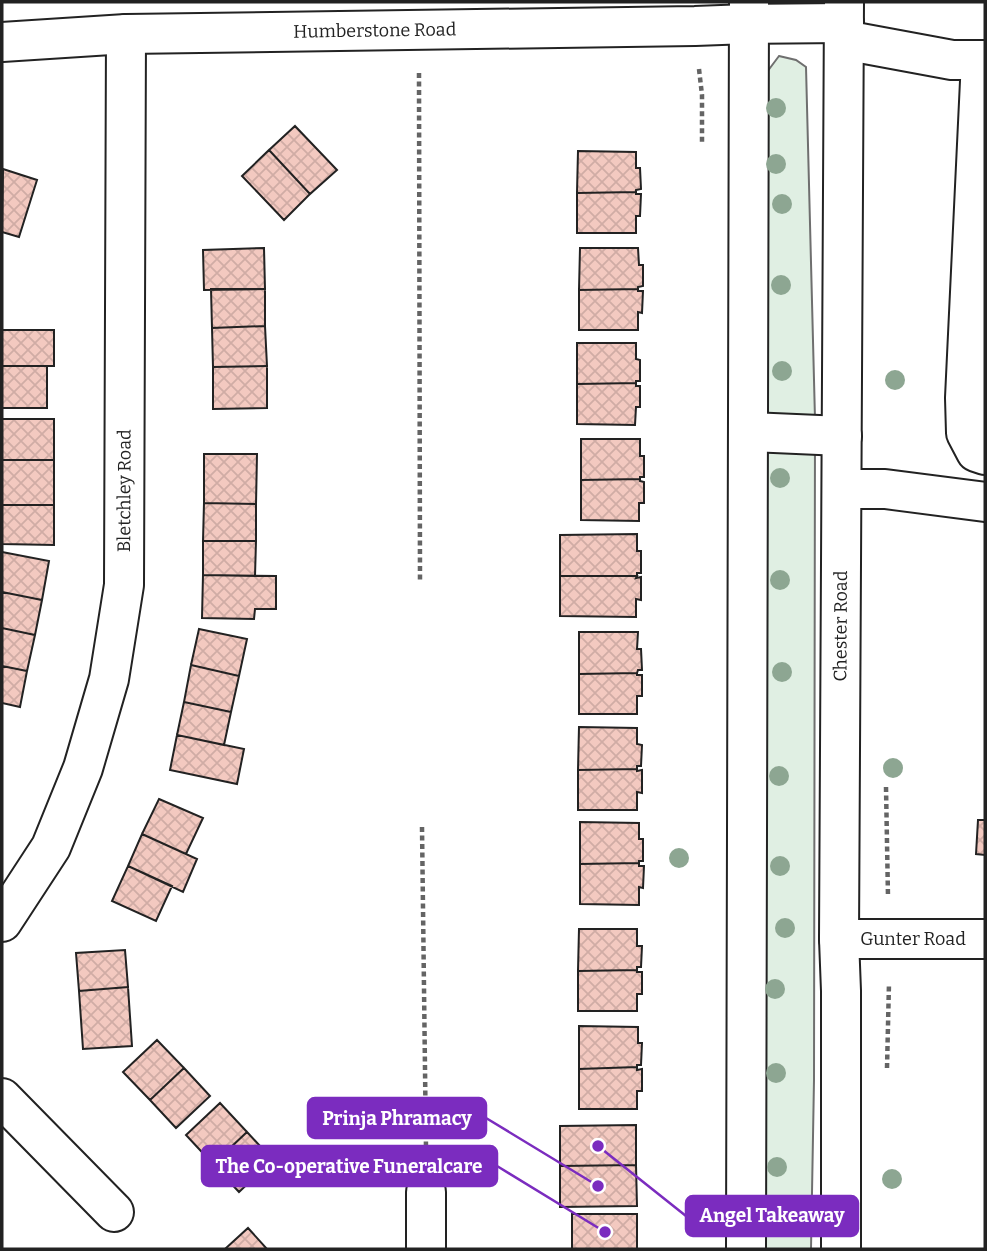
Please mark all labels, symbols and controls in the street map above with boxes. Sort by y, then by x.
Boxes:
street label: Humberstone Road [293,18,457,43]
street label: Bletchley Road [113,429,136,552]
street label: Chester Road [829,570,852,682]
street label: Gunter Road [860,928,966,950]
callout: Prinja Phramacy [308,1098,486,1138]
text: Prinja Phramacy [322,1107,472,1130]
callout: The Co-operative Funeralcare [202,1146,497,1186]
text: The Co-operative Funeralcare [216,1155,482,1178]
callout: Angel Takeaway [686,1196,858,1236]
text: Angel Takeaway [700,1204,845,1227]

